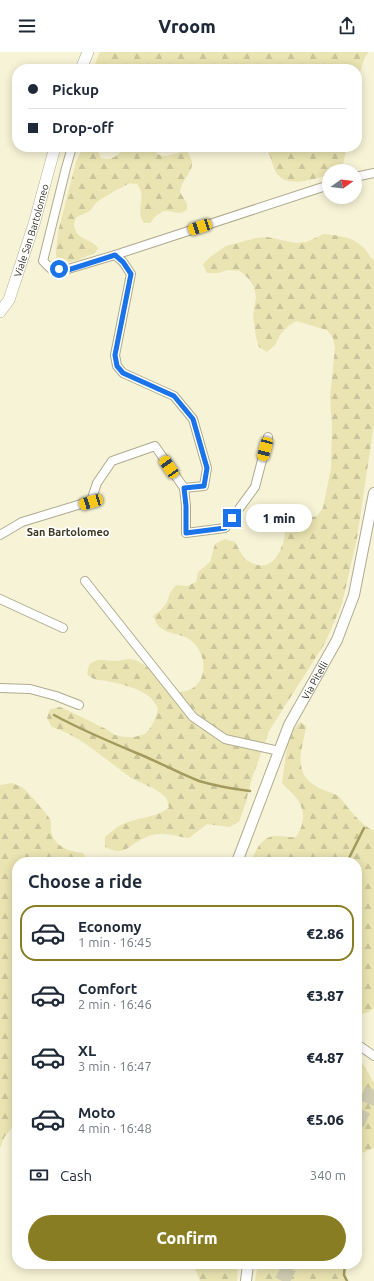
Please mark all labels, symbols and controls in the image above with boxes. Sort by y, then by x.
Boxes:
icon: menu [16,15,38,37]
icon: share [336,15,358,37]
text: Vroom [158,16,216,36]
text: Pickup [52,81,99,98]
text: Drop-off [52,119,114,136]
north arrow [322,164,362,204]
map controls [322,164,362,204]
street label: Viale San Bartolomeo [11,183,50,278]
car [187,218,213,236]
route start [50,260,68,278]
car [256,436,274,462]
car [157,454,181,480]
car [78,493,104,511]
callout: 1 min [246,504,312,532]
route end [223,509,241,527]
text: 1 min [262,511,296,525]
district label: San Bartolomeo [27,526,110,538]
street label: Via Pitelli [299,659,329,701]
text: Choose a ride [28,871,142,891]
icon: car [30,915,66,951]
text: Economy [78,918,142,935]
text: €2.86 [306,925,344,942]
text: 1 min · 16:45 [78,935,152,949]
icon: car [30,977,66,1013]
text: Comfort [78,980,137,997]
text: €3.87 [306,987,344,1004]
text: 2 min · 16:46 [78,997,152,1011]
icon: car [30,1039,66,1075]
text: XL [78,1042,96,1059]
text: €4.87 [306,1049,344,1066]
text: 3 min · 16:47 [78,1059,152,1073]
icon: car [30,1101,66,1137]
text: Moto [78,1104,116,1121]
text: €5.06 [306,1111,344,1128]
text: 4 min · 16:48 [78,1121,152,1135]
icon: cash [28,1164,50,1186]
text: Cash [60,1167,92,1184]
text: 340 m [310,1168,346,1182]
button: Confirm [28,1215,346,1261]

